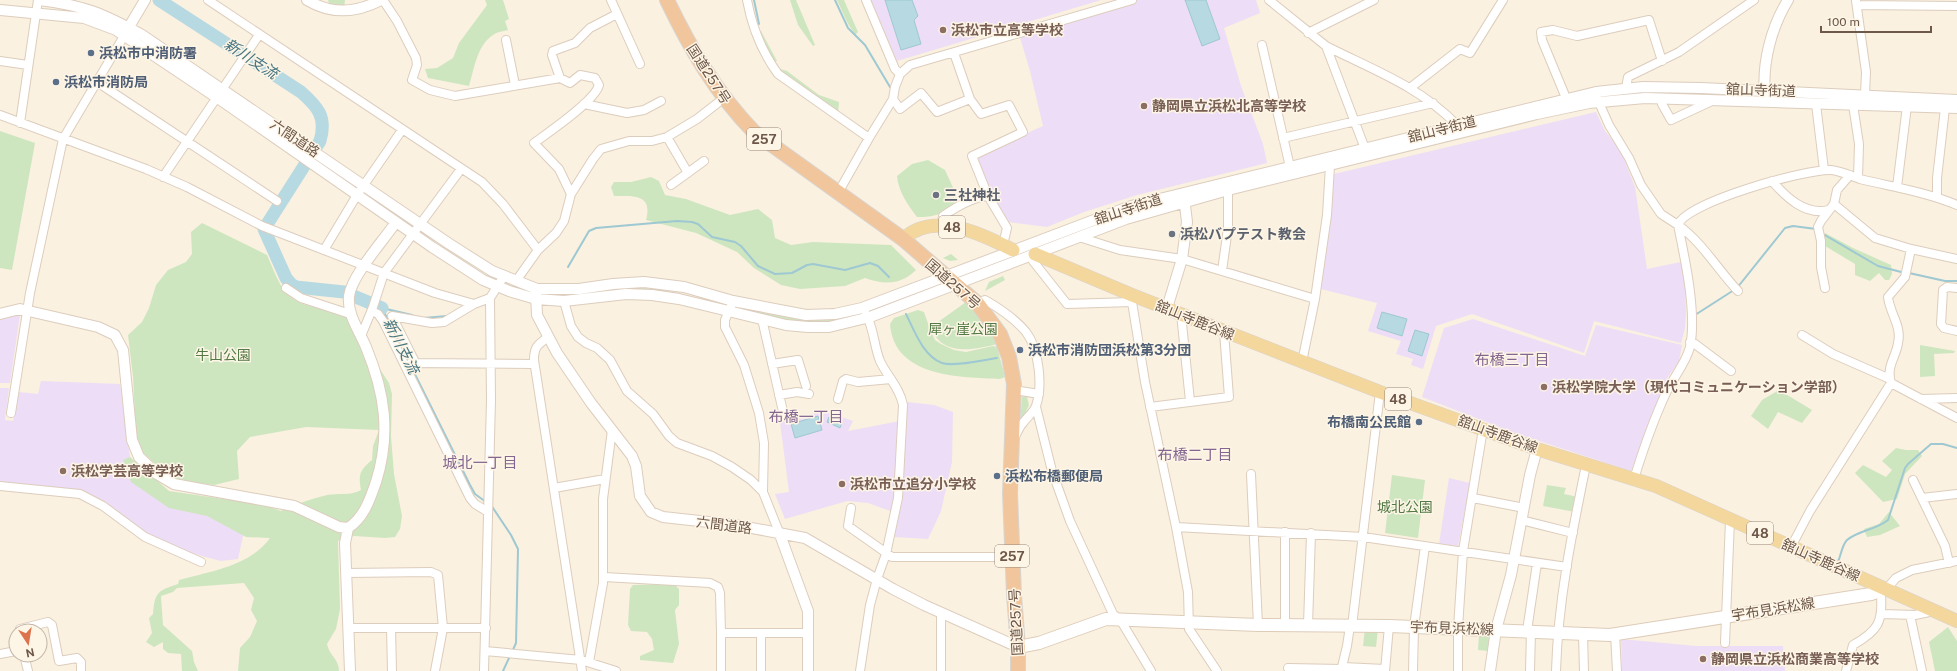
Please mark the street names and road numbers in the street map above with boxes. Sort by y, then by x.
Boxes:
street label: 国道257号 [684,41,734,107]
street label: 舘山寺街道 [1726,81,1796,99]
street label: 舘山寺街道 [1406,113,1478,145]
street label: 六間道路 [267,116,323,160]
road number: 257 [747,128,781,150]
street label: 舘山寺街道 [1092,191,1164,227]
road number: 48 [939,216,965,238]
street label: 国道257号 [922,256,984,312]
street label: 舘山寺鹿谷線 [1153,297,1237,343]
road number: 48 [1385,388,1411,410]
street label: 舘山寺鹿谷線 [1456,412,1540,456]
street label: 六間道路 [695,514,753,536]
road number: 48 [1747,522,1773,544]
street label: 舘山寺鹿谷線 [1779,536,1863,584]
road number: 257 [995,545,1029,567]
street label: 国道257号 [1006,588,1026,656]
street label: 宇布見浜松線 [1730,595,1816,623]
street label: 宇布見浜松線 [1410,619,1494,637]

